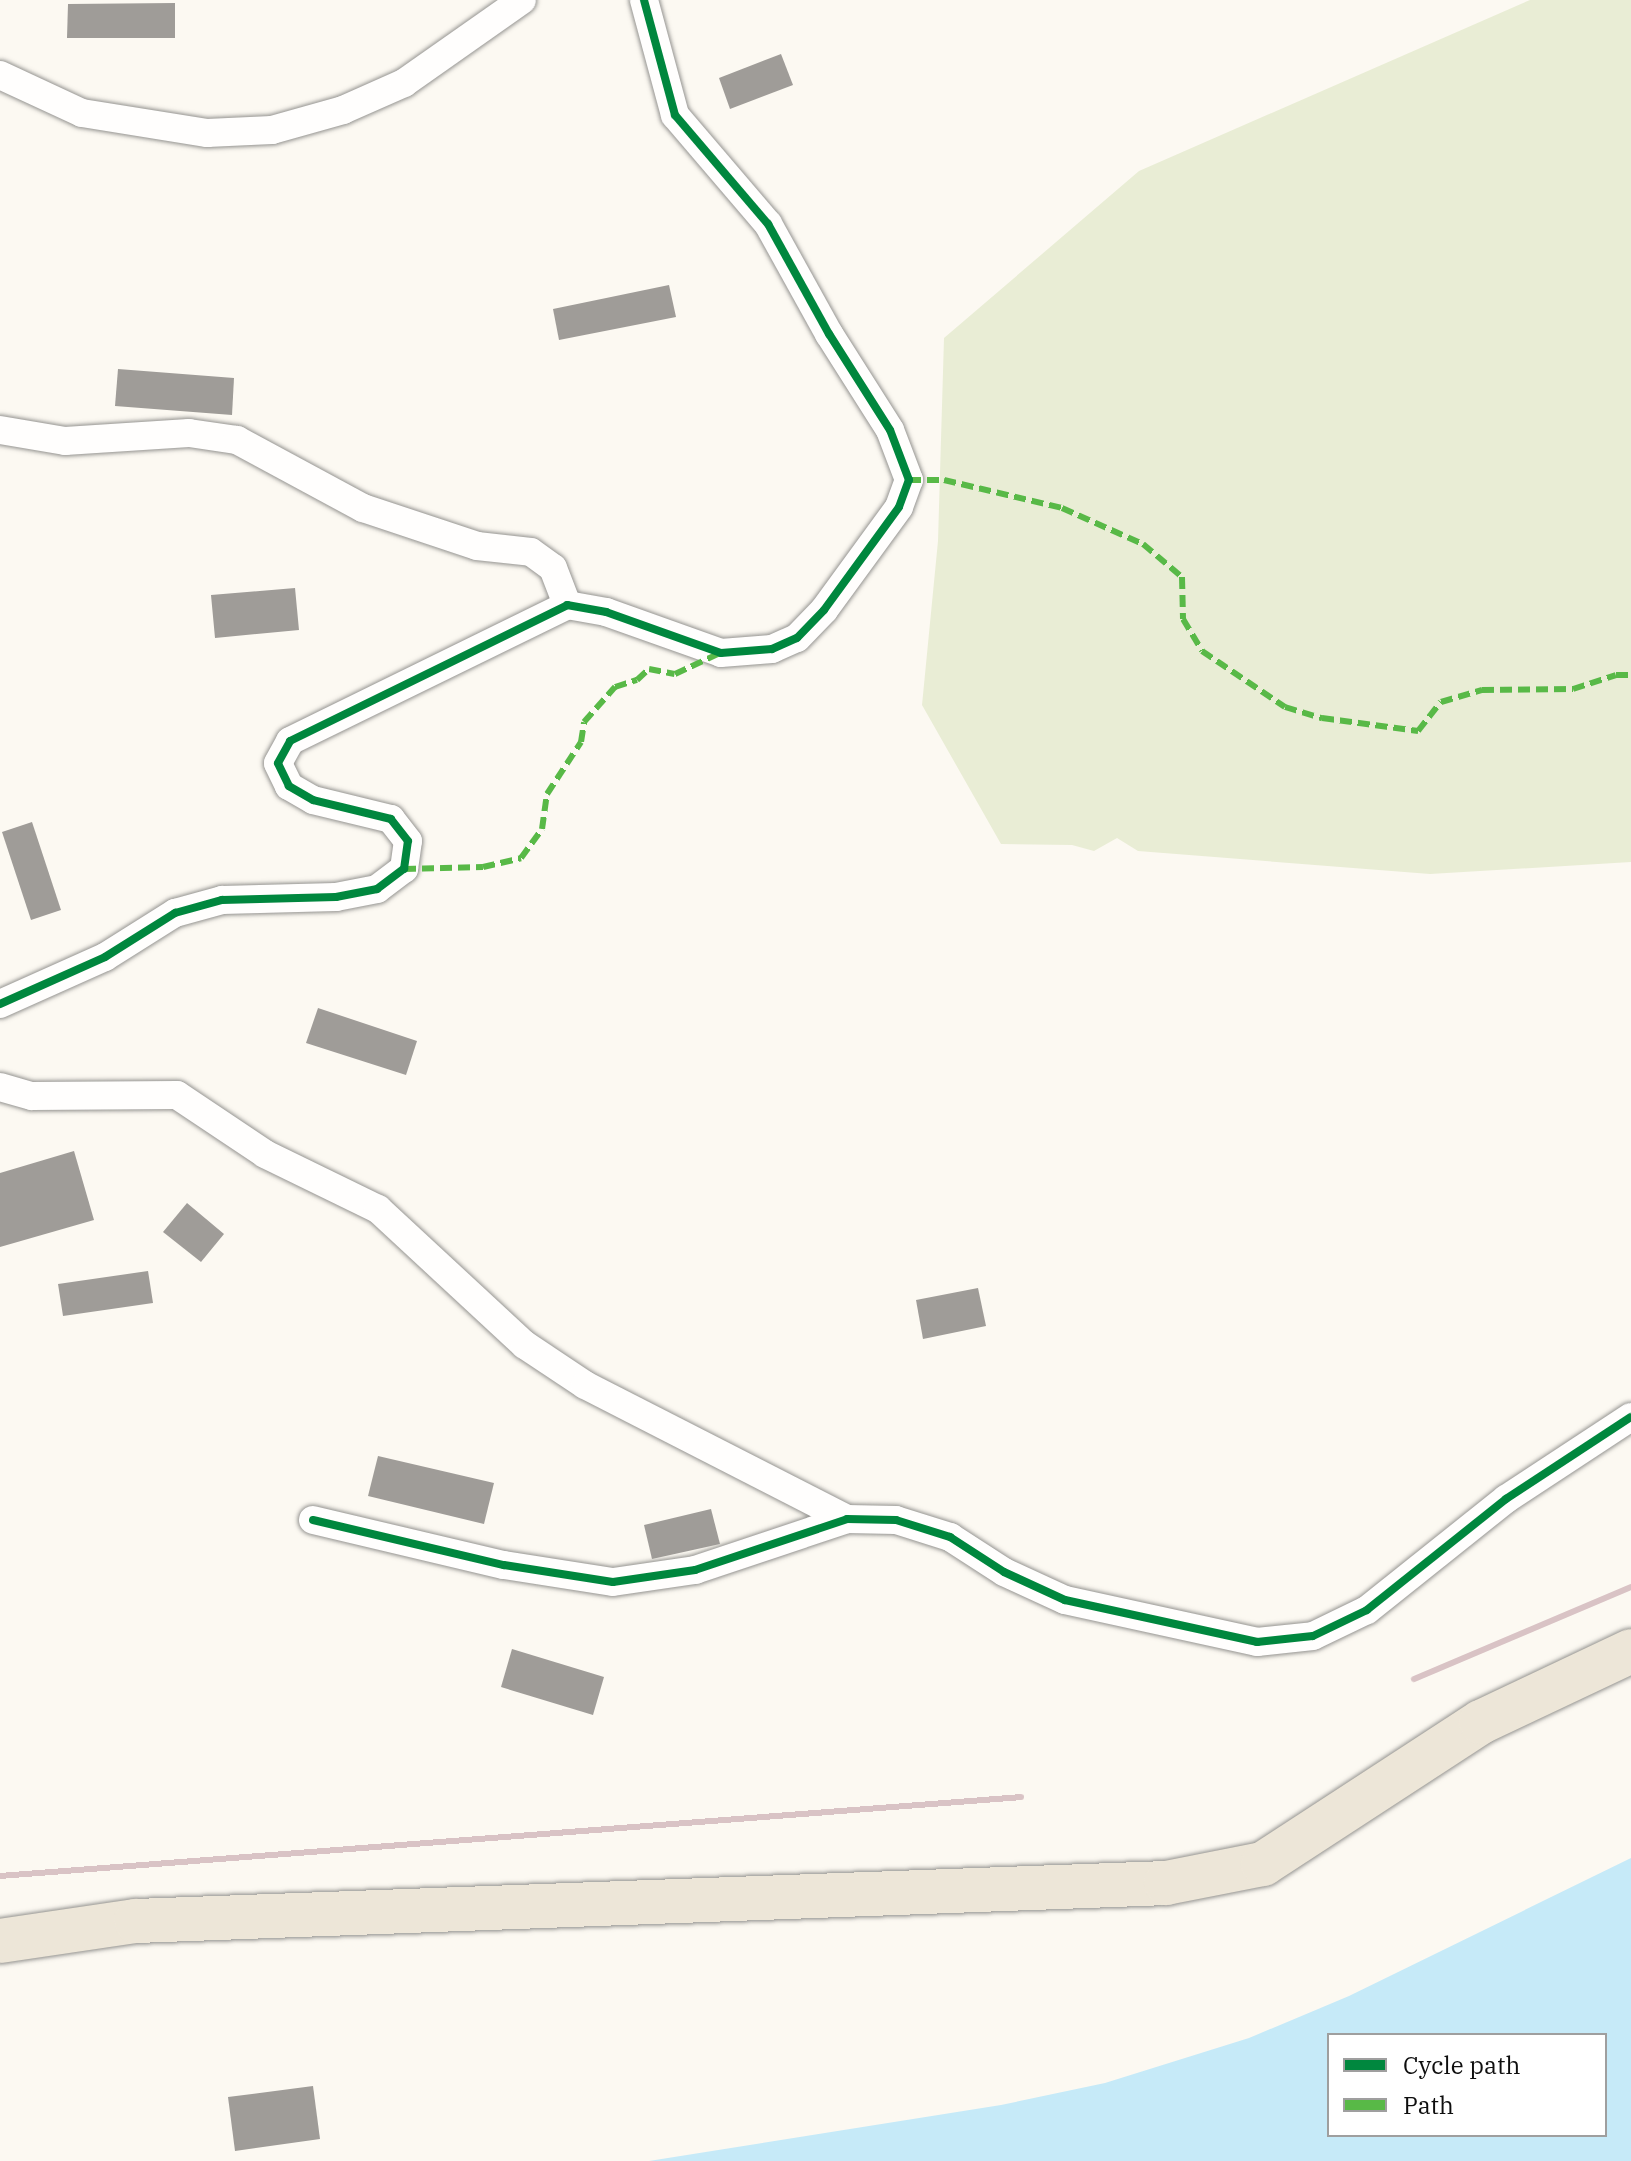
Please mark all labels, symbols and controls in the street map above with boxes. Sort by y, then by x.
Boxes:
legend [1327,2033,1607,2137]
text: Cycle path [1403,2049,1520,2081]
text: Path [1403,2089,1454,2121]

